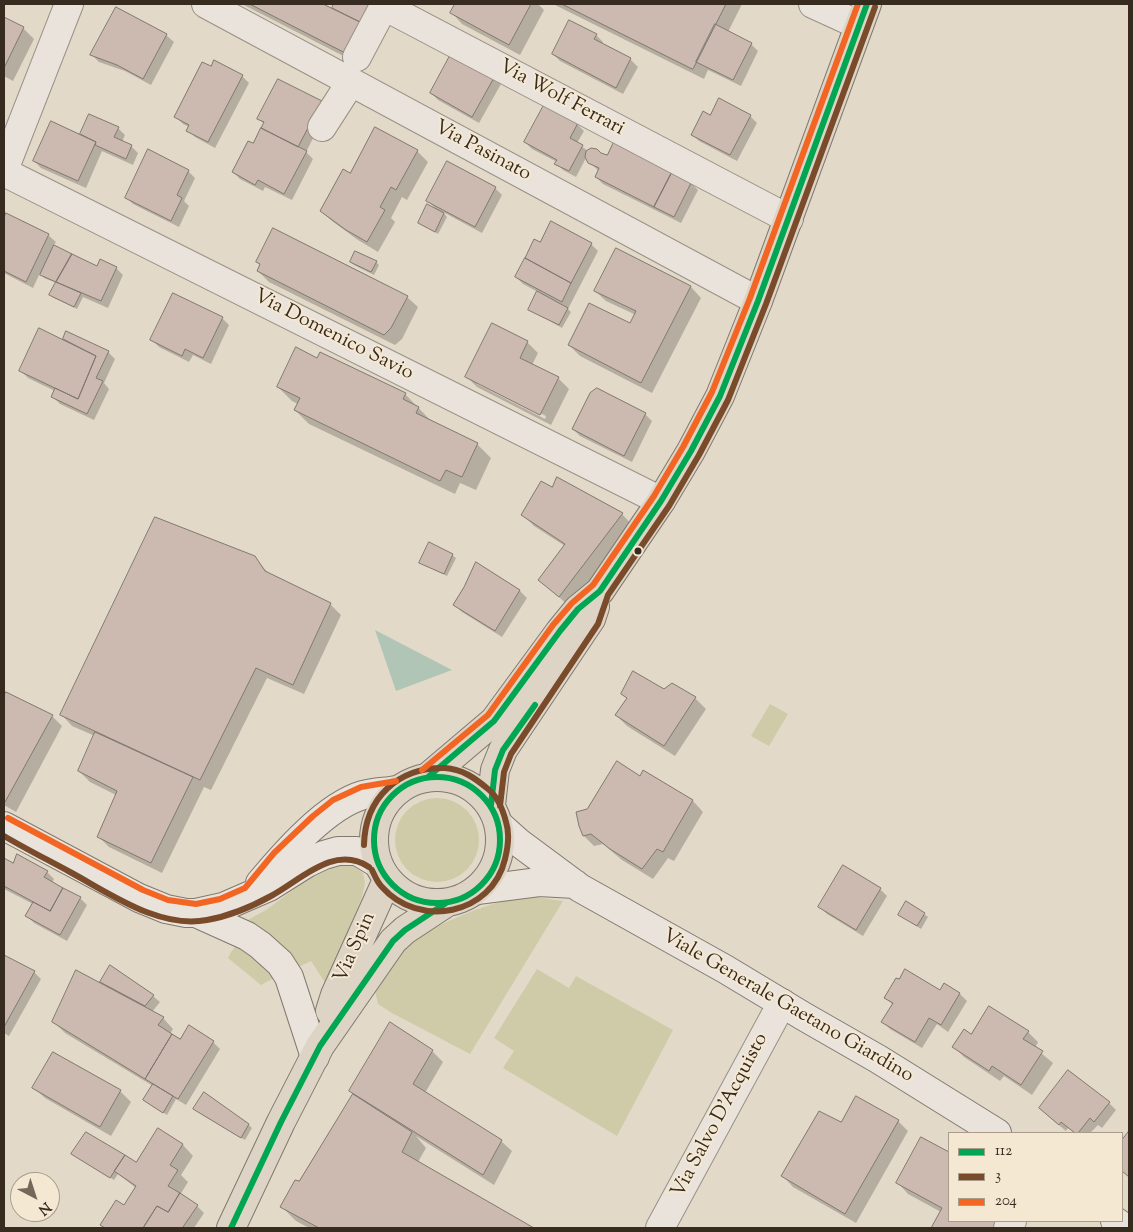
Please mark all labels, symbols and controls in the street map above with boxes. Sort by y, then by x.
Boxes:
street label: Via Wolf Ferrari [494,56,628,142]
street label: Via Pasinato [429,116,535,188]
street label: Via Domenico Savio [249,285,417,387]
unlabelled marker [633,546,643,556]
street label: Via Spin [330,909,382,987]
street label: Viale Generale Gaetano Giardino [657,925,917,1089]
street label: Via Salvo D'Acquisto [668,1030,774,1202]
legend [948,1132,1123,1222]
text: 112 [995,1141,1012,1162]
text: 3 [995,1166,1001,1187]
north arrow [10,1172,60,1222]
text: 204 [995,1191,1017,1212]
text: N [33,1196,55,1219]

